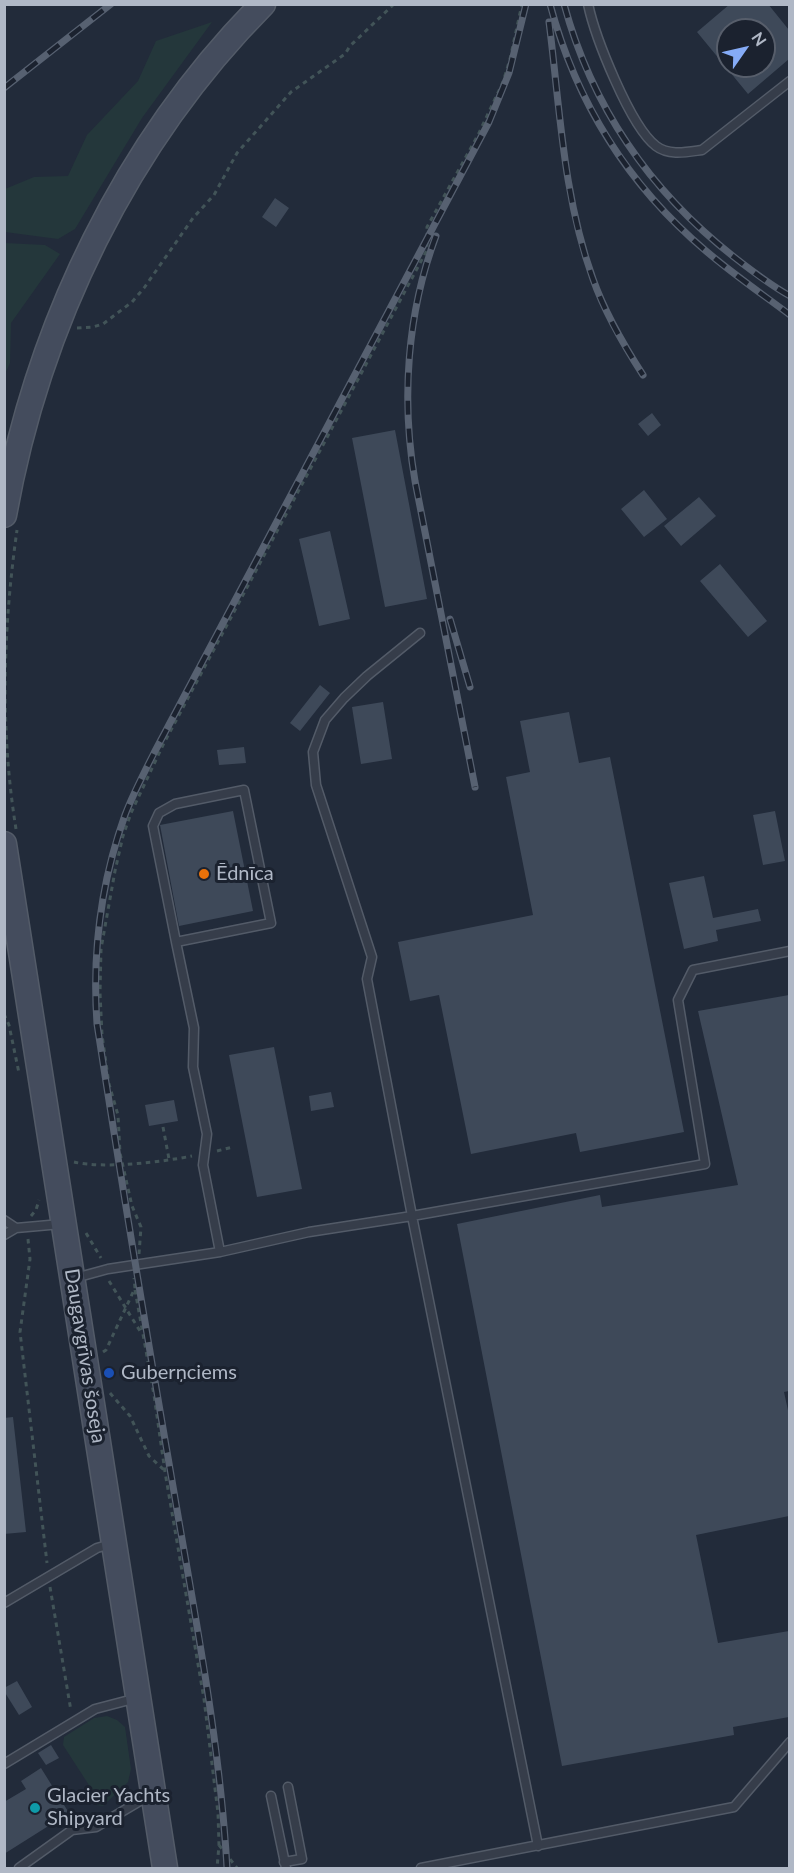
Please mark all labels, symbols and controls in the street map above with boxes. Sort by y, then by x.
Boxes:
north arrow [716,18,776,78]
text: N [748,28,771,49]
place label: Ēdnīca [216,862,274,886]
marker: Ēdnīca [197,867,211,881]
street label: Daugavgrīvas šoseja [59,1267,111,1445]
place label: Guberņciems [121,1361,237,1385]
marker: Guberņciems [102,1366,116,1380]
place label: Glacier Yachts Shipyard [47,1784,170,1831]
marker: Glacier Yachts Shipyard [28,1801,42,1815]

